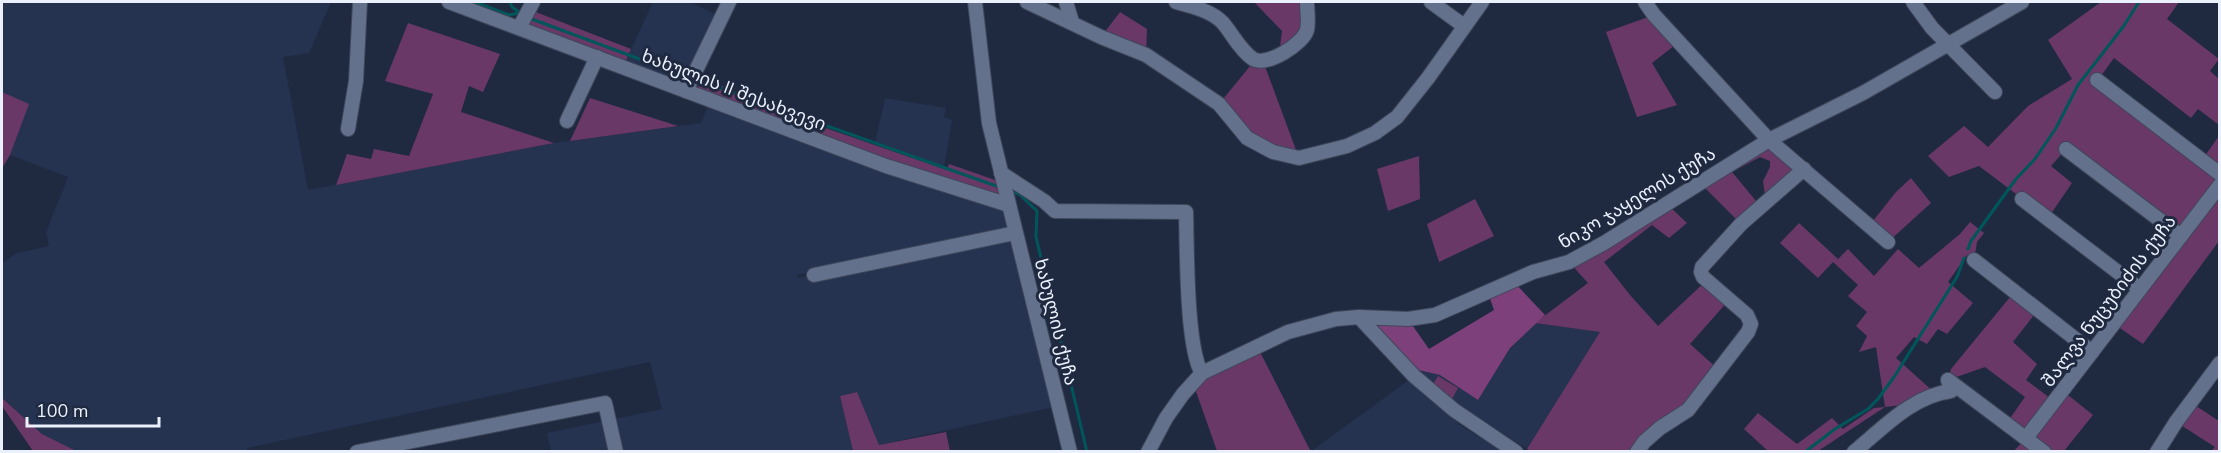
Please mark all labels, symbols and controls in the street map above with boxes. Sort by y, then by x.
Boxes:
street label: ხახულის II შესახვევი [638,44,830,136]
street label: ნიკო ჯაყელის ქუჩა [1554,142,1720,254]
street label: შალვა ნუცუბიძის ქუჩა [2036,210,2182,392]
street label: ხახულის ქუჩა [1029,256,1083,388]
scale bar [27,390,159,428]
text: 100 m [36,399,88,423]

